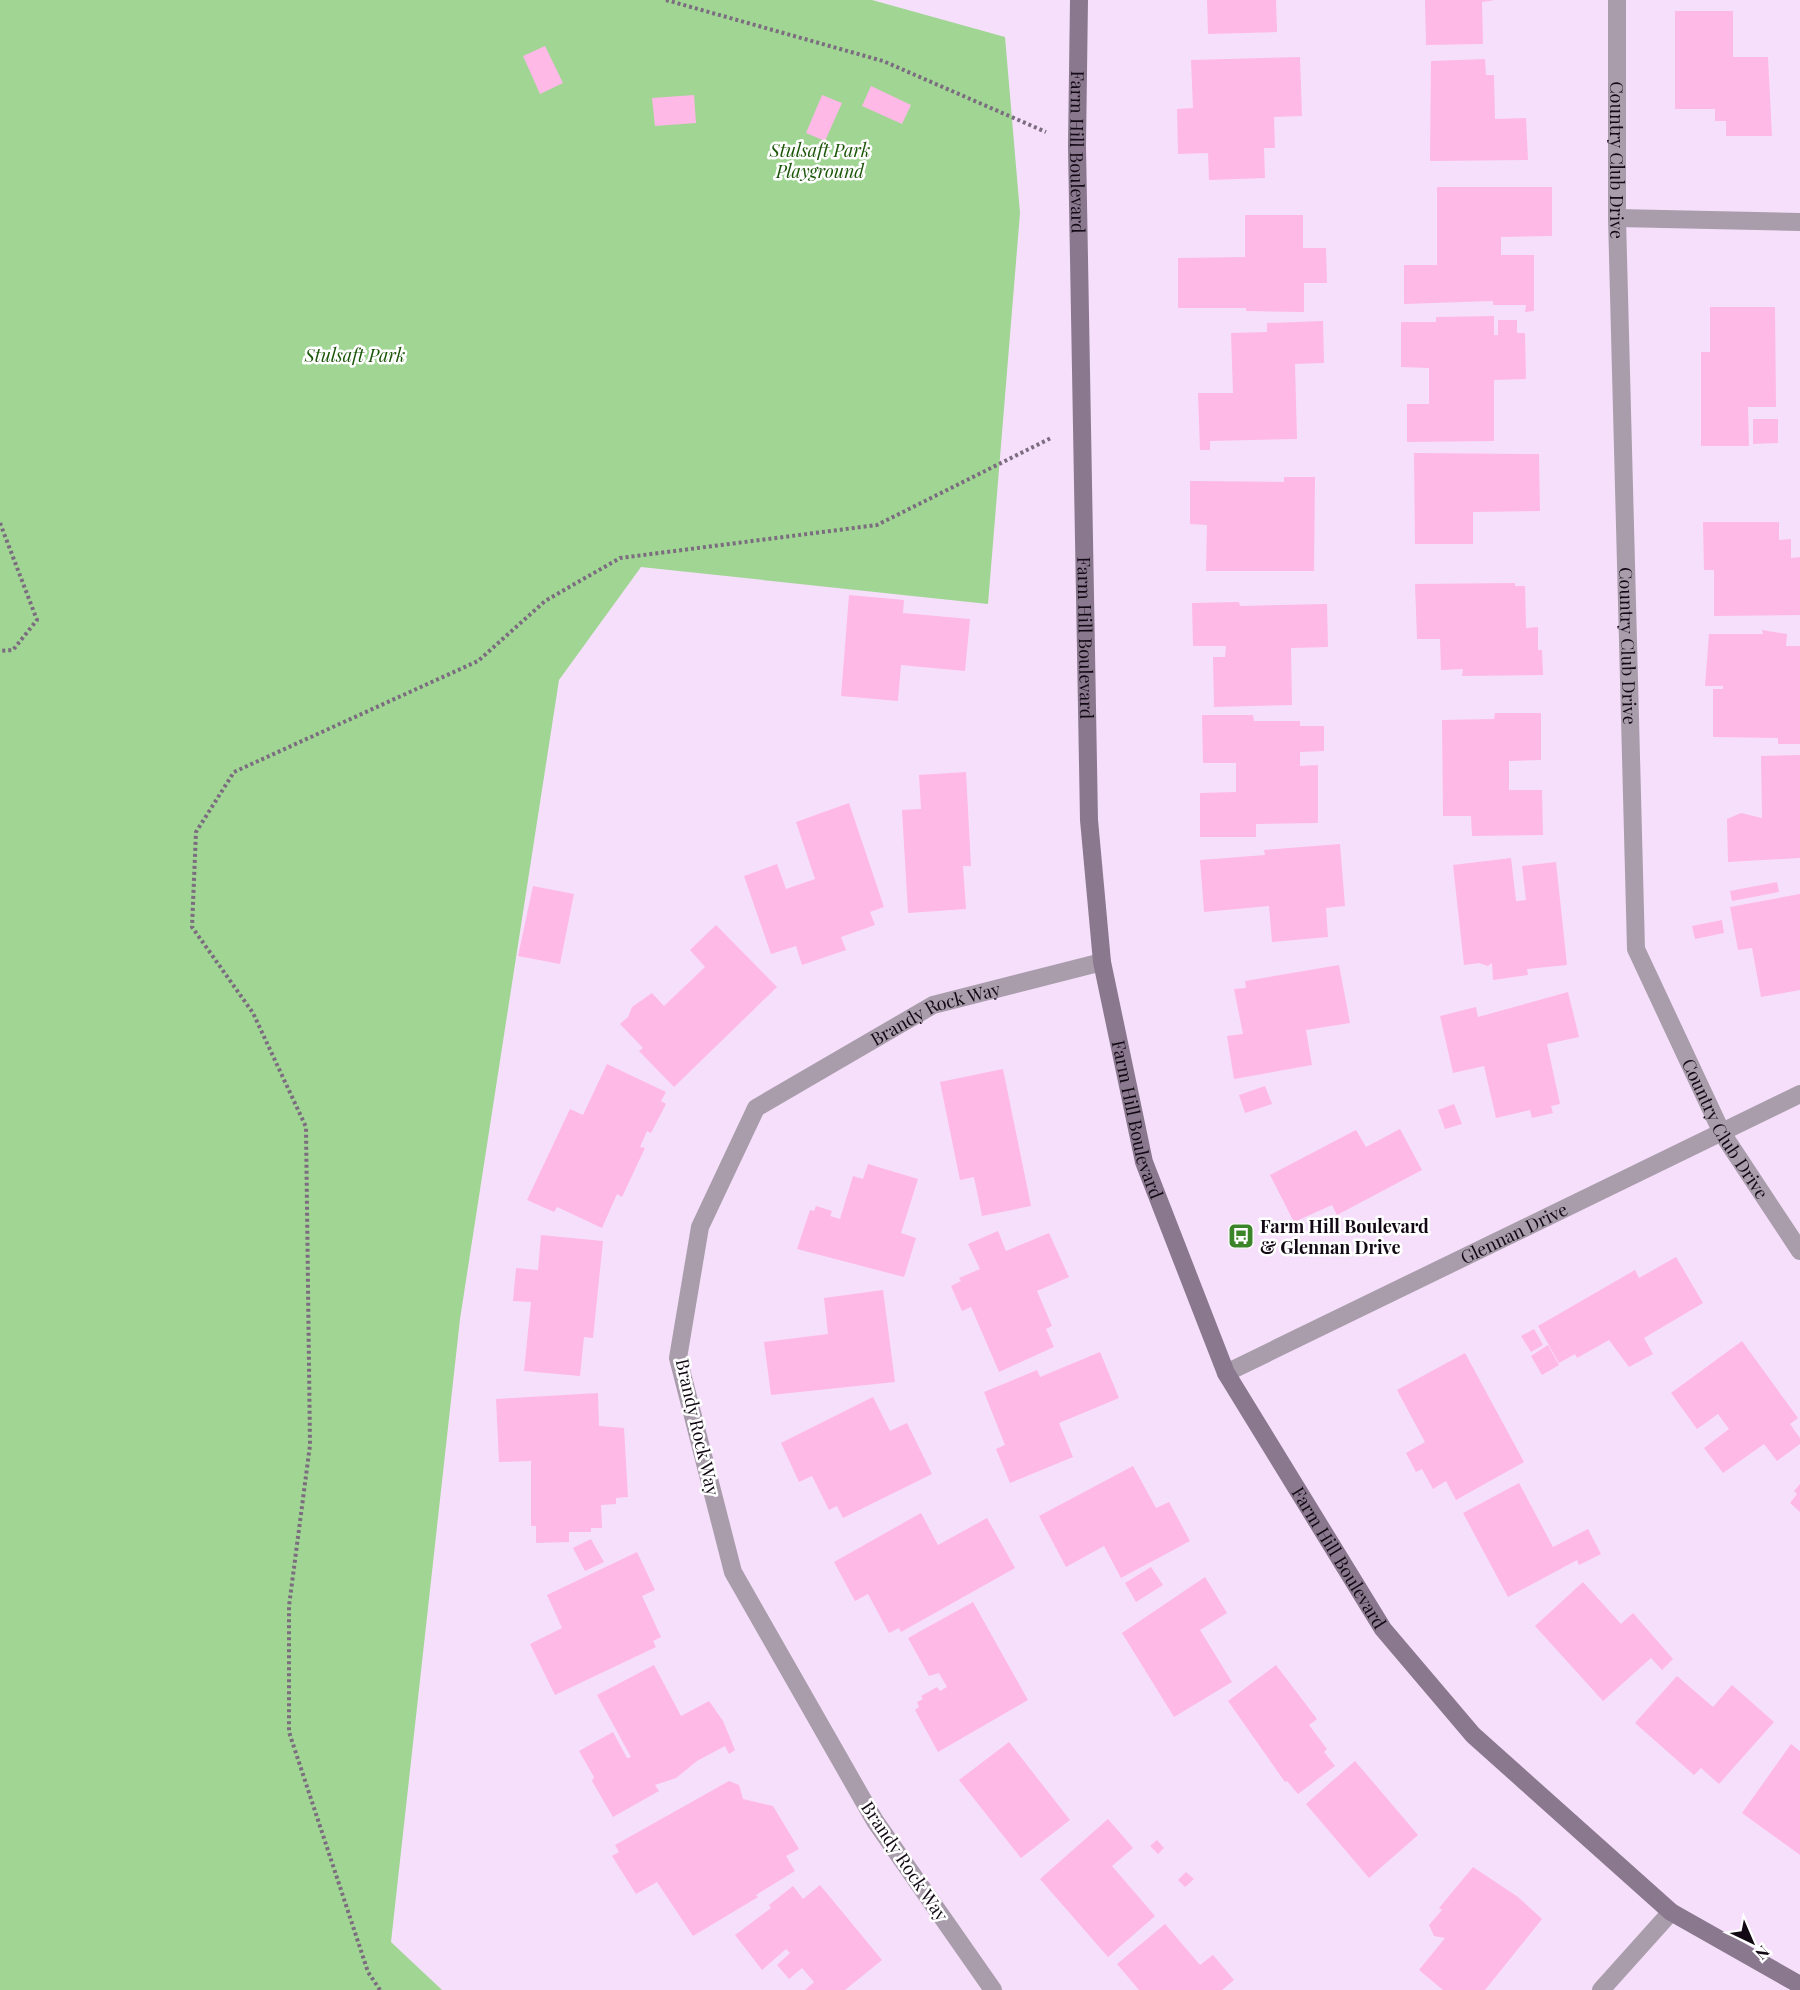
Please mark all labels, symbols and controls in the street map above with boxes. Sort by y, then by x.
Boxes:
street label: Farm Hill Boulevard [1065,71,1091,234]
street label: Country Club Drive [1605,81,1630,239]
park label: Stulsaft Park Playground [769,138,870,183]
park label: Stulsaft Park [304,343,405,367]
street label: Farm Hill Boulevard [1072,556,1099,720]
street label: Country Club Drive [1614,567,1642,725]
street label: Brandy Rock Way [866,976,1003,1051]
street label: Farm Hill Boulevard [1107,1038,1169,1202]
street label: Country Club Drive [1677,1054,1774,1203]
street label: Glennan Drive [1456,1197,1571,1269]
place label: Farm Hill Boulevard & Glennan Drive [1260,1214,1429,1259]
bus stop icon: Farm Hill Boulevard & Glennan Drive [1226,1221,1256,1251]
street label: Brandy Rock Way [671,1356,725,1498]
street label: Farm Hill Boulevard [1286,1482,1392,1634]
street label: Brandy Rock Way [856,1796,954,1926]
north arrow [1722,1912,1782,1972]
text: N [1751,1942,1774,1965]

